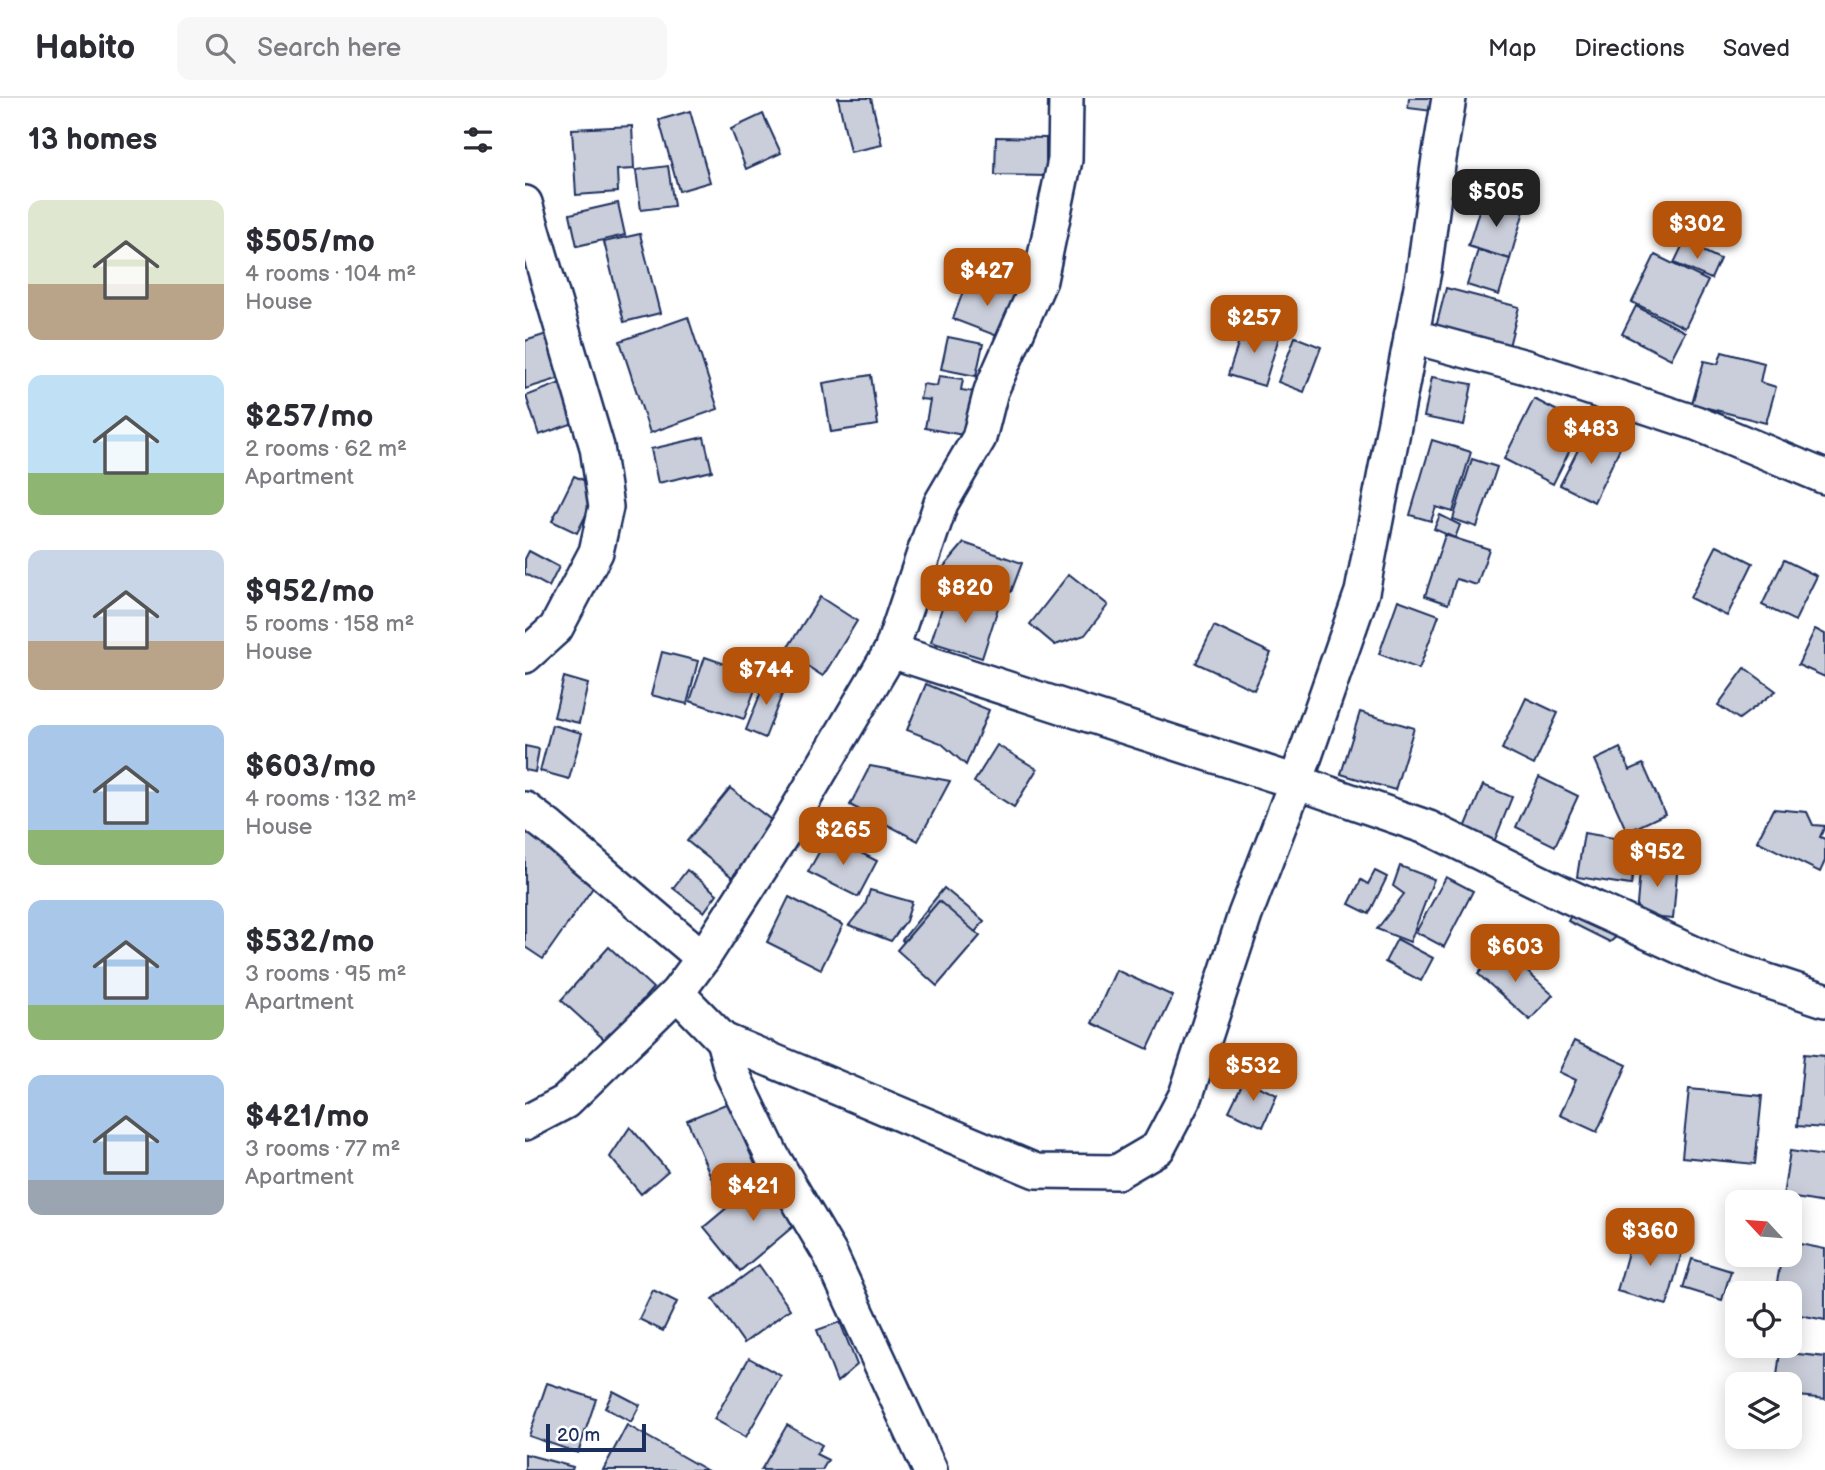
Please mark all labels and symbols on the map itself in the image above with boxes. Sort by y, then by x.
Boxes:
pin: $505 [1455,170,1537,229]
pin: $302 [1656,202,1738,261]
pin: $427 [946,248,1028,308]
pin: $257 [1213,296,1295,355]
pin: $483 [1550,406,1632,466]
pin: $820 [924,566,1006,625]
pin: $744 [725,648,807,707]
pin: $265 [802,808,884,867]
pin: $952 [1616,830,1698,889]
pin: $603 [1474,924,1556,984]
pin: $532 [1212,1044,1294,1103]
pin: $421 [712,1164,794,1223]
north arrow [1725,1190,1803,1267]
pin: $360 [1609,1208,1691,1268]
scale bar [546,1421,646,1453]

